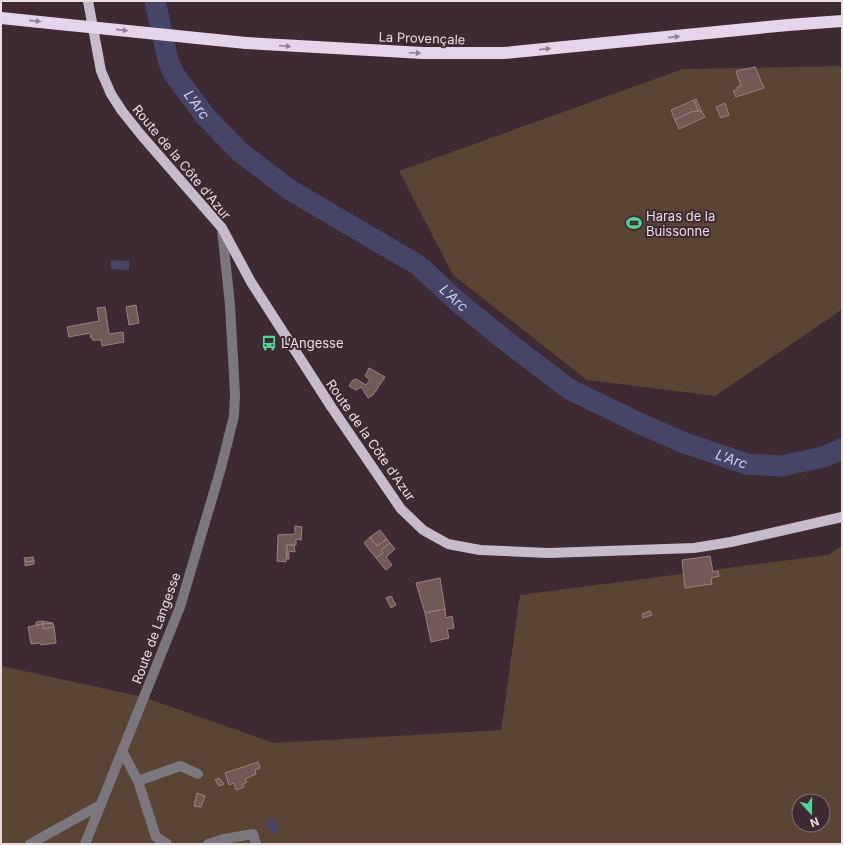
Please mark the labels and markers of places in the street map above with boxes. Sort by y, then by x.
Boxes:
place label: Haras de la Buissonne [646,208,715,239]
sports icon: Haras de la Buissonne [625,214,643,232]
bus stop icon: L'Angesse [260,334,278,352]
place label: L'Angesse [281,335,344,351]

